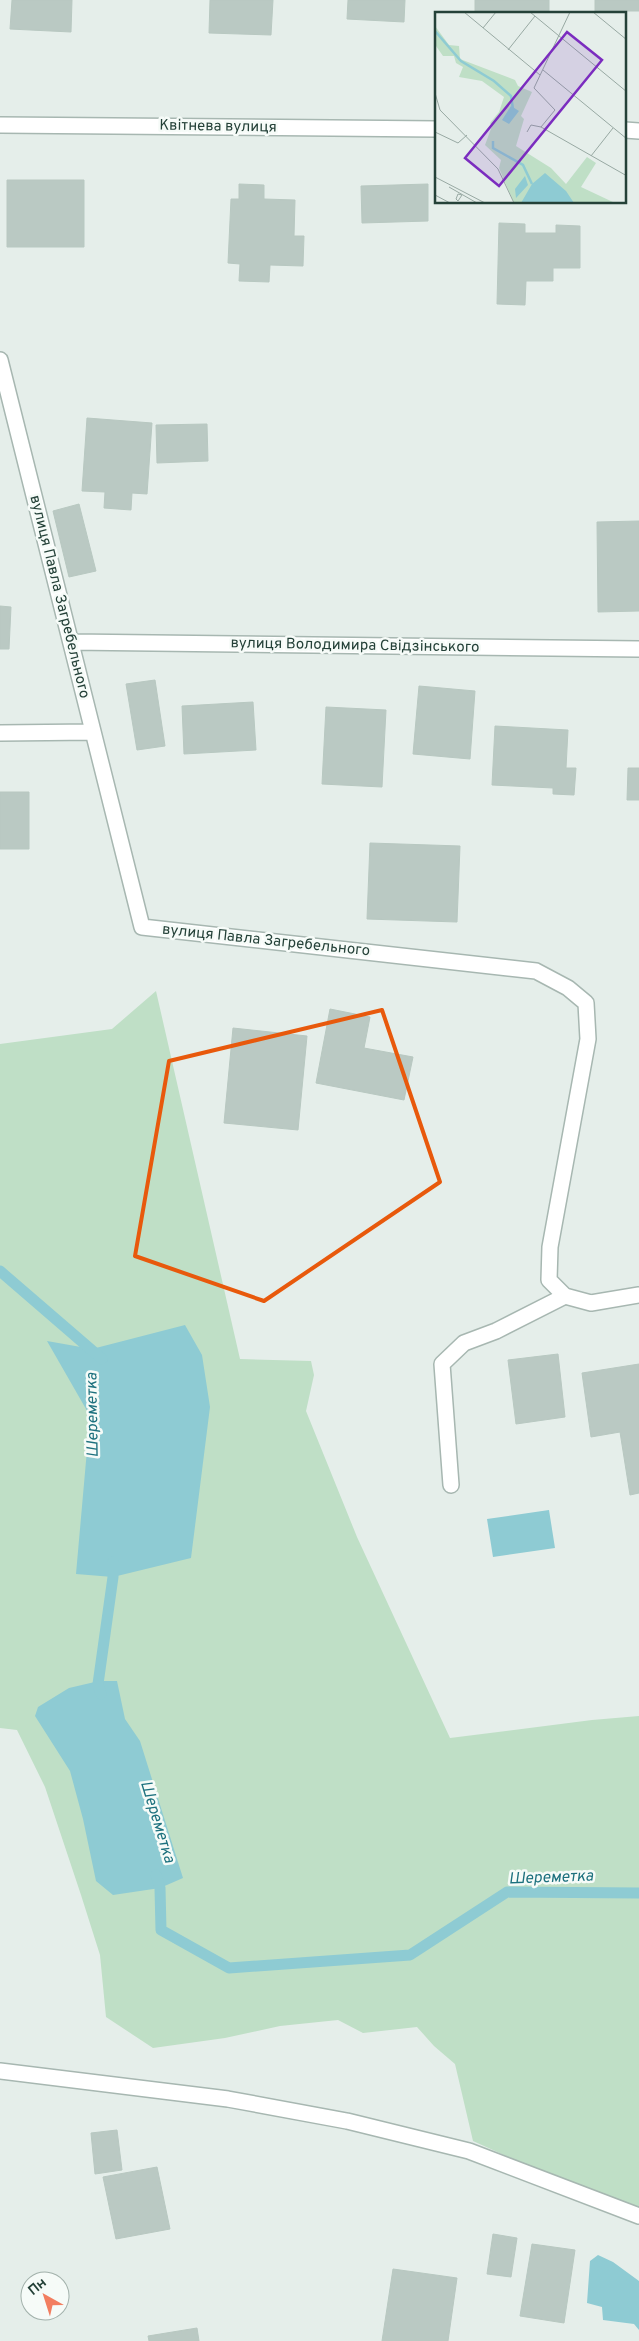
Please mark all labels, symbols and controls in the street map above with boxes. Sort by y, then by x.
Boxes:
inset map [435,12,626,204]
street label: Квітнева вулиця [159,116,277,138]
street label: вулиця Павла Загребельного [25,493,93,701]
street label: вулиця Володимира Свідзінського [230,634,480,658]
street label: вулиця Павла Загребельного [161,921,371,961]
water label: Шереметка [82,1372,104,1458]
water label: Шереметка [135,1778,179,1866]
water label: Шереметка [508,1866,595,1889]
north arrow [20,2271,70,2321]
text: Пн [25,2275,50,2300]

